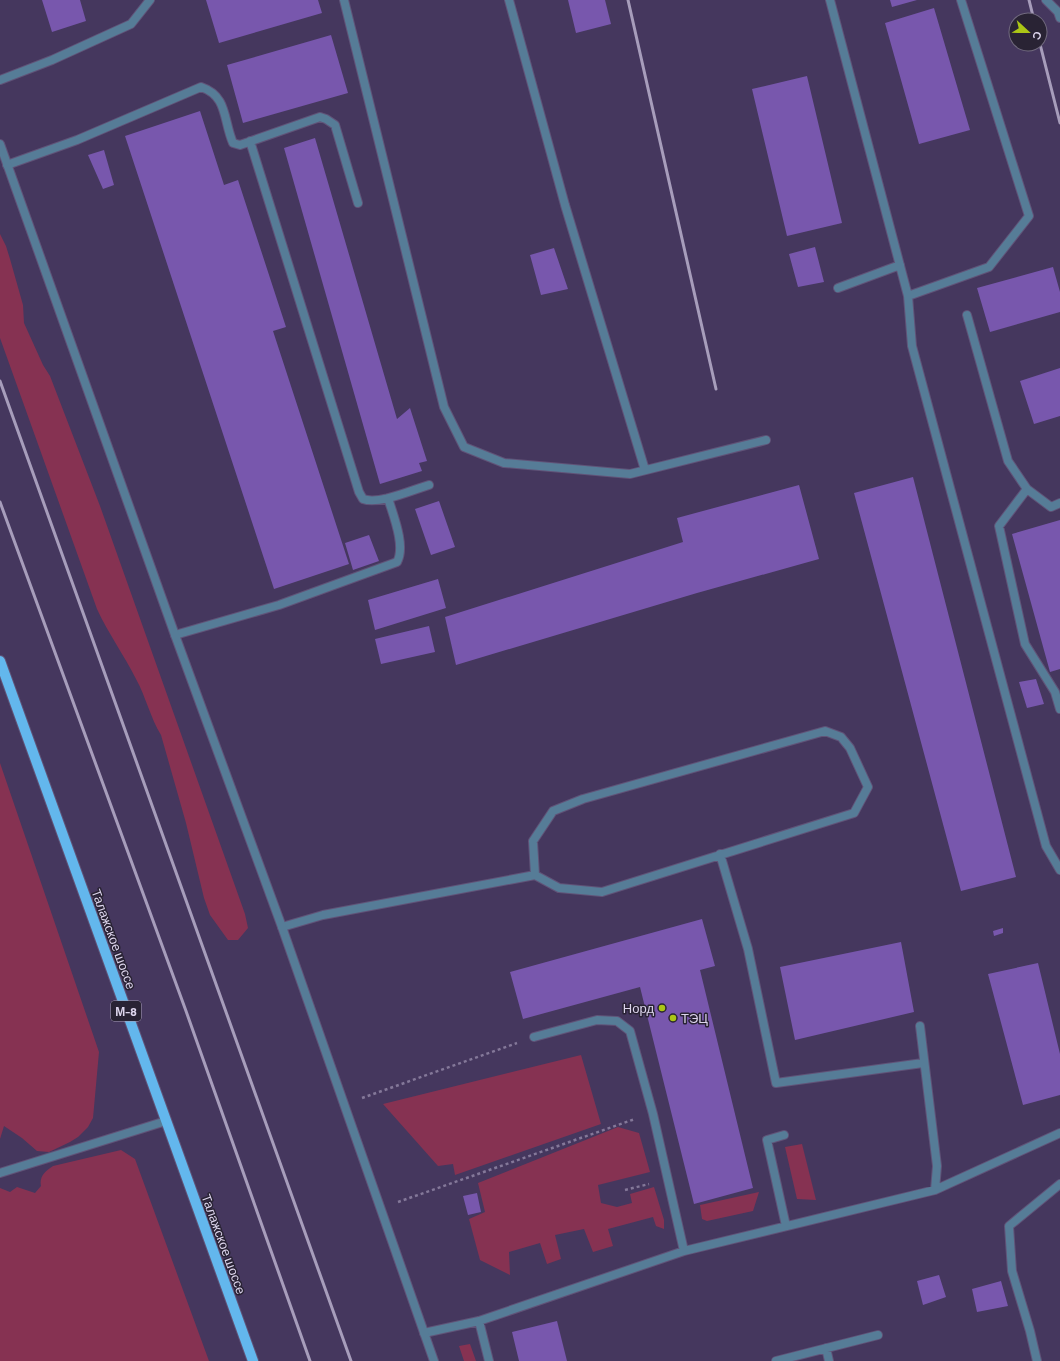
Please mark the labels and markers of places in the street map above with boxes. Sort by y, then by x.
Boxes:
place label: Норд [623,1000,654,1016]
marker: Норд [657,1003,667,1013]
place label: ТЭЦ [681,1010,708,1026]
marker: ТЭЦ [668,1013,678,1023]

